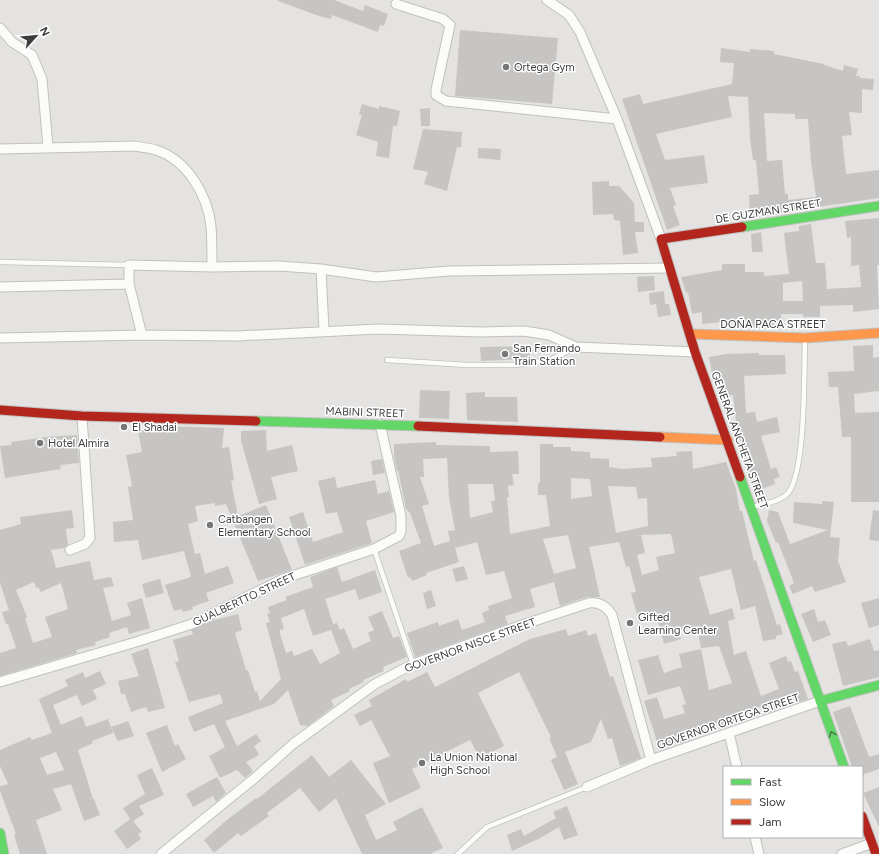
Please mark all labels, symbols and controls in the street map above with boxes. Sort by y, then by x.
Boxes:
north arrow [16,16,56,56]
text: N [37,25,52,38]
place label: Ortega Gym [514,61,575,74]
marker: Ortega Gym [501,62,511,72]
street label: DE GUZMAN STREET [714,197,822,226]
street label: DOÑA PACA STREET [720,317,826,331]
place label: San Fernando Train Station [513,342,581,368]
marker: San Fernando Train Station [500,349,510,359]
street label: GENERAL ANCHETA STREET [709,370,771,511]
street label: MABINI STREET [325,405,405,420]
place label: El Shadai [132,421,177,434]
marker: El Shadai [119,422,129,432]
place label: Hotel Almira [48,437,109,450]
marker: Hotel Almira [35,438,45,448]
place label: Catbangen Elementary School [218,513,310,539]
marker: Catbangen Elementary School [205,520,215,530]
street label: GUALBERTTO STREET [191,570,298,629]
place label: Gifted Learning Center [638,611,717,637]
street label: GOVERNOR NISCE STREET [403,616,538,675]
marker: Gifted Learning Center [625,618,635,628]
street label: GOVERNOR ORTEGA STREET [655,691,801,752]
one-way arrow [829,731,837,738]
place label: La Union National High School [430,751,517,777]
marker: La Union National High School [417,758,427,768]
legend [723,766,863,838]
text: Fast [759,775,782,789]
text: Slow [759,795,786,809]
text: Jam [759,815,782,829]

